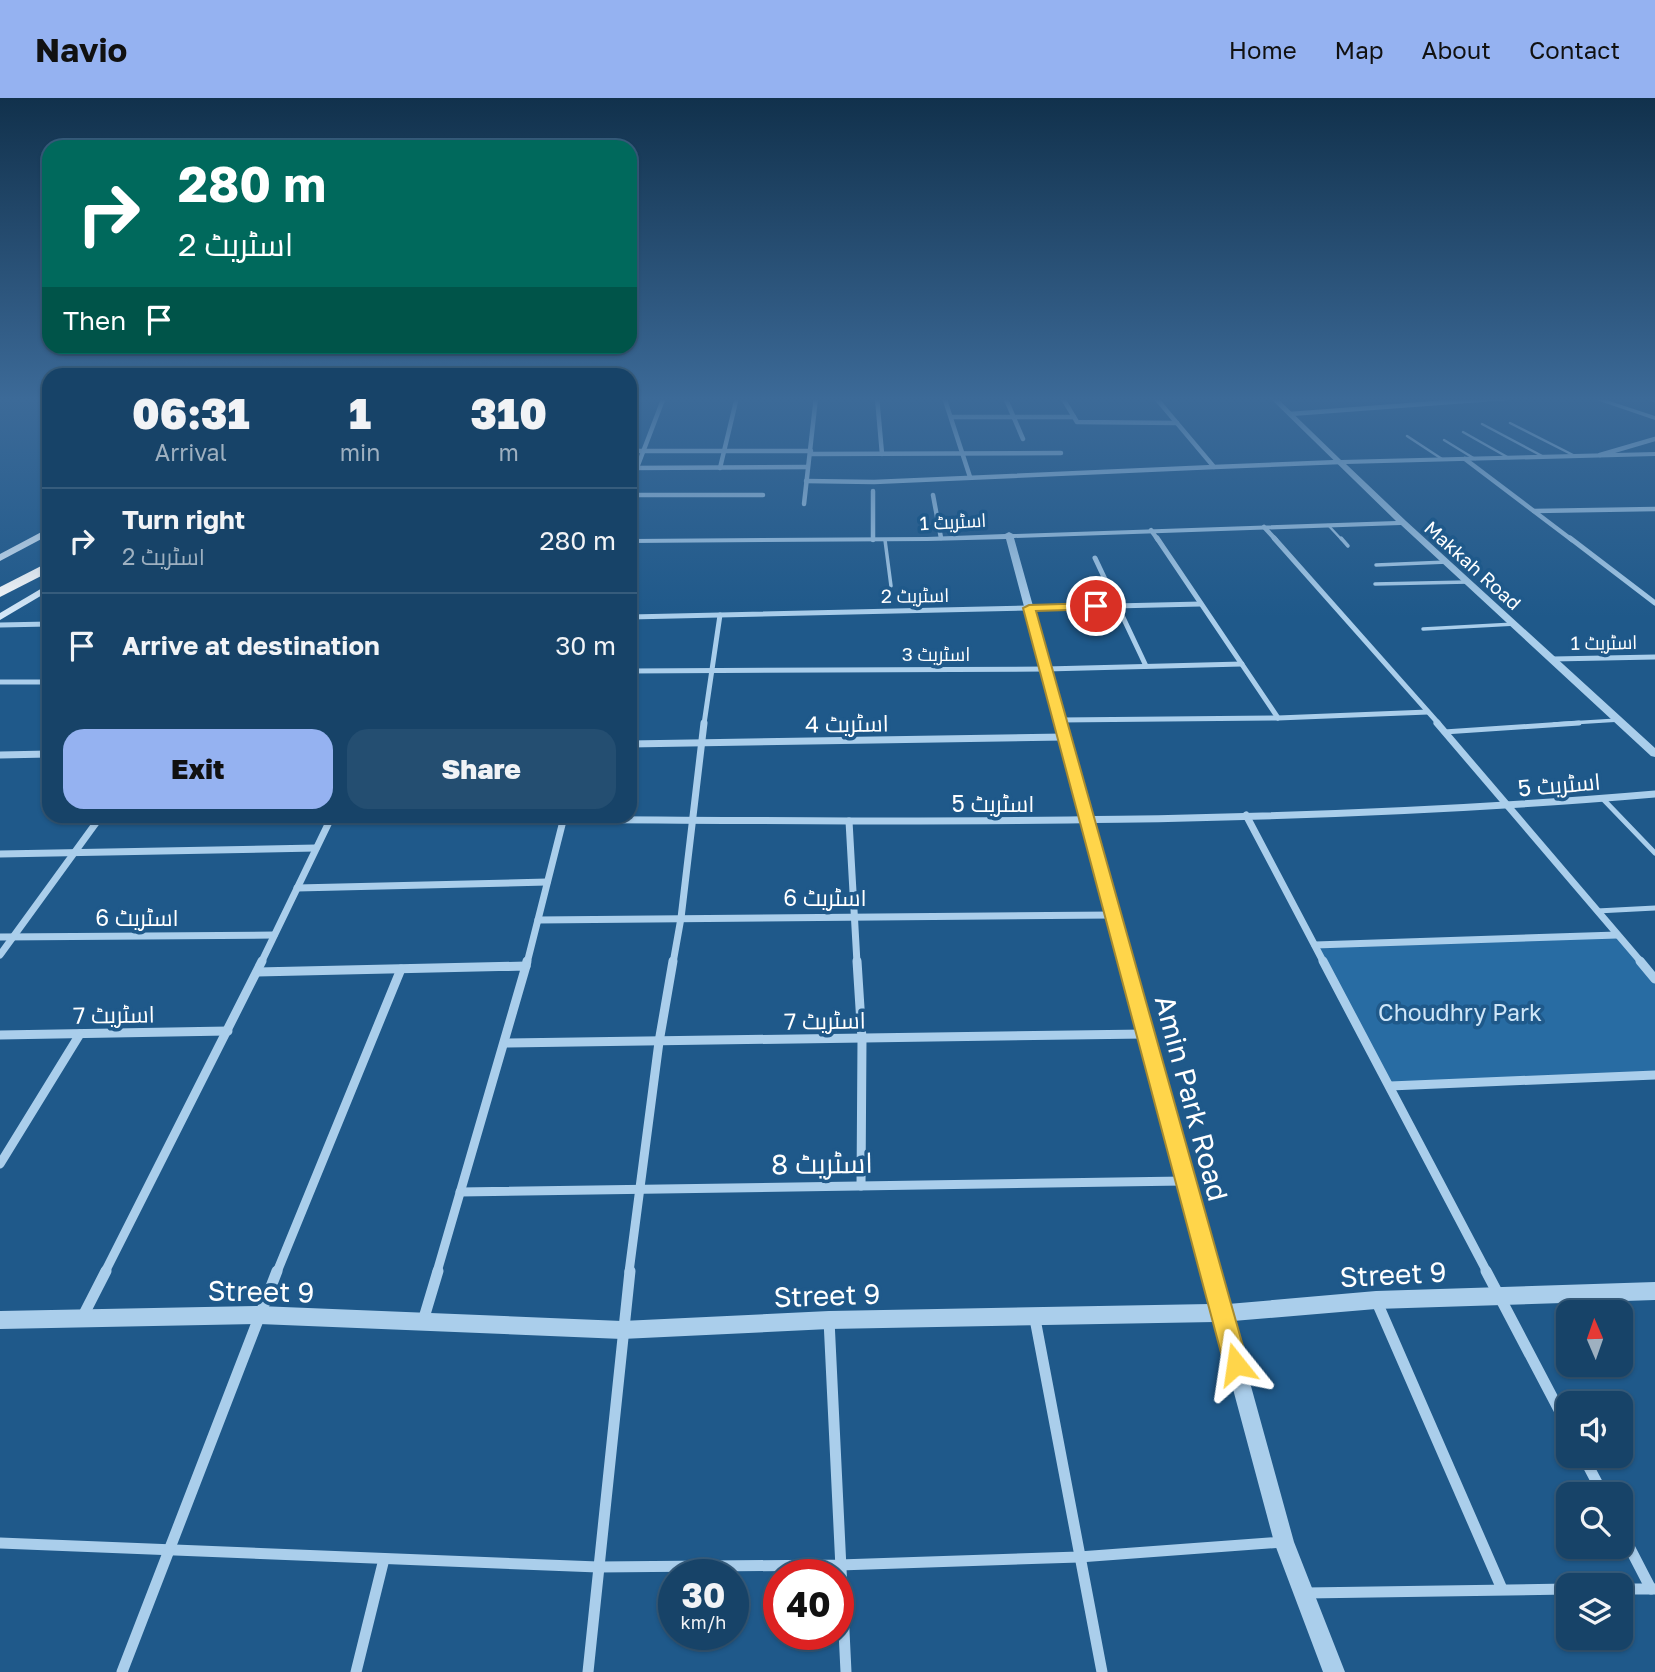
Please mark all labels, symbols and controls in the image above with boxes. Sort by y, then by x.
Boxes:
text: Navio [35,30,127,69]
text: Home [1229,35,1297,64]
text: Map [1335,35,1384,64]
text: About [1422,35,1491,64]
text: Contact [1529,35,1620,64]
text: 280 m [178,154,326,213]
icon: right [63,168,154,259]
text: اسٹریٹ 2 [178,225,293,263]
icon: arrive [140,301,178,339]
text: Then [63,305,126,336]
text: 06:31 [132,388,250,438]
text: 1 [349,388,371,438]
text: 310 [471,388,547,438]
text: Arrival [155,438,227,466]
text: min [340,438,380,466]
text: m [499,438,519,466]
text: Turn right [122,504,245,535]
street label: اسٹریٹ 1 [919,508,987,535]
street label: Makkah Road [1420,516,1526,614]
icon: right [63,522,101,560]
text: 280 m [539,525,616,556]
text: اسٹریٹ 2 [122,542,205,570]
pin [1066,576,1126,636]
street label: اسٹریٹ 2 [881,583,949,608]
icon: arrive [1077,587,1115,625]
icon: arrive [63,627,101,665]
text: Arrive at destination [122,630,380,661]
text: 30 m [555,630,616,661]
street label: اسٹریٹ 1 [1570,630,1638,655]
street label: اسٹریٹ 3 [902,642,970,666]
street label: اسٹریٹ 4 [805,708,889,738]
button: Exit [63,729,333,809]
button: Share [347,729,616,809]
street label: اسٹریٹ 5 [1516,766,1602,802]
street label: اسٹریٹ 5 [952,789,1034,817]
street label: اسٹریٹ 6 [783,883,867,911]
street label: اسٹریٹ 6 [95,903,179,931]
street label: Amin Park Road [1149,992,1235,1204]
park label: Choudhry Park [1378,998,1542,1026]
street label: اسٹریٹ 7 [73,999,155,1029]
street label: اسٹریٹ 7 [784,1005,866,1035]
street label: اسٹریٹ 8 [771,1146,873,1180]
street label: Street 9 [1339,1255,1447,1293]
street label: Street 9 [207,1274,315,1308]
street label: Street 9 [773,1277,881,1313]
north arrow [1556,1300,1633,1377]
map controls [1556,1300,1633,1650]
position arrow [1199,1327,1273,1401]
button: sound [1556,1391,1633,1468]
button: search [1556,1482,1633,1559]
speed limit sign: 40 [763,1559,854,1650]
button: layers [1556,1573,1633,1650]
text: 30 [681,1574,726,1616]
text: km/h [681,1611,726,1633]

